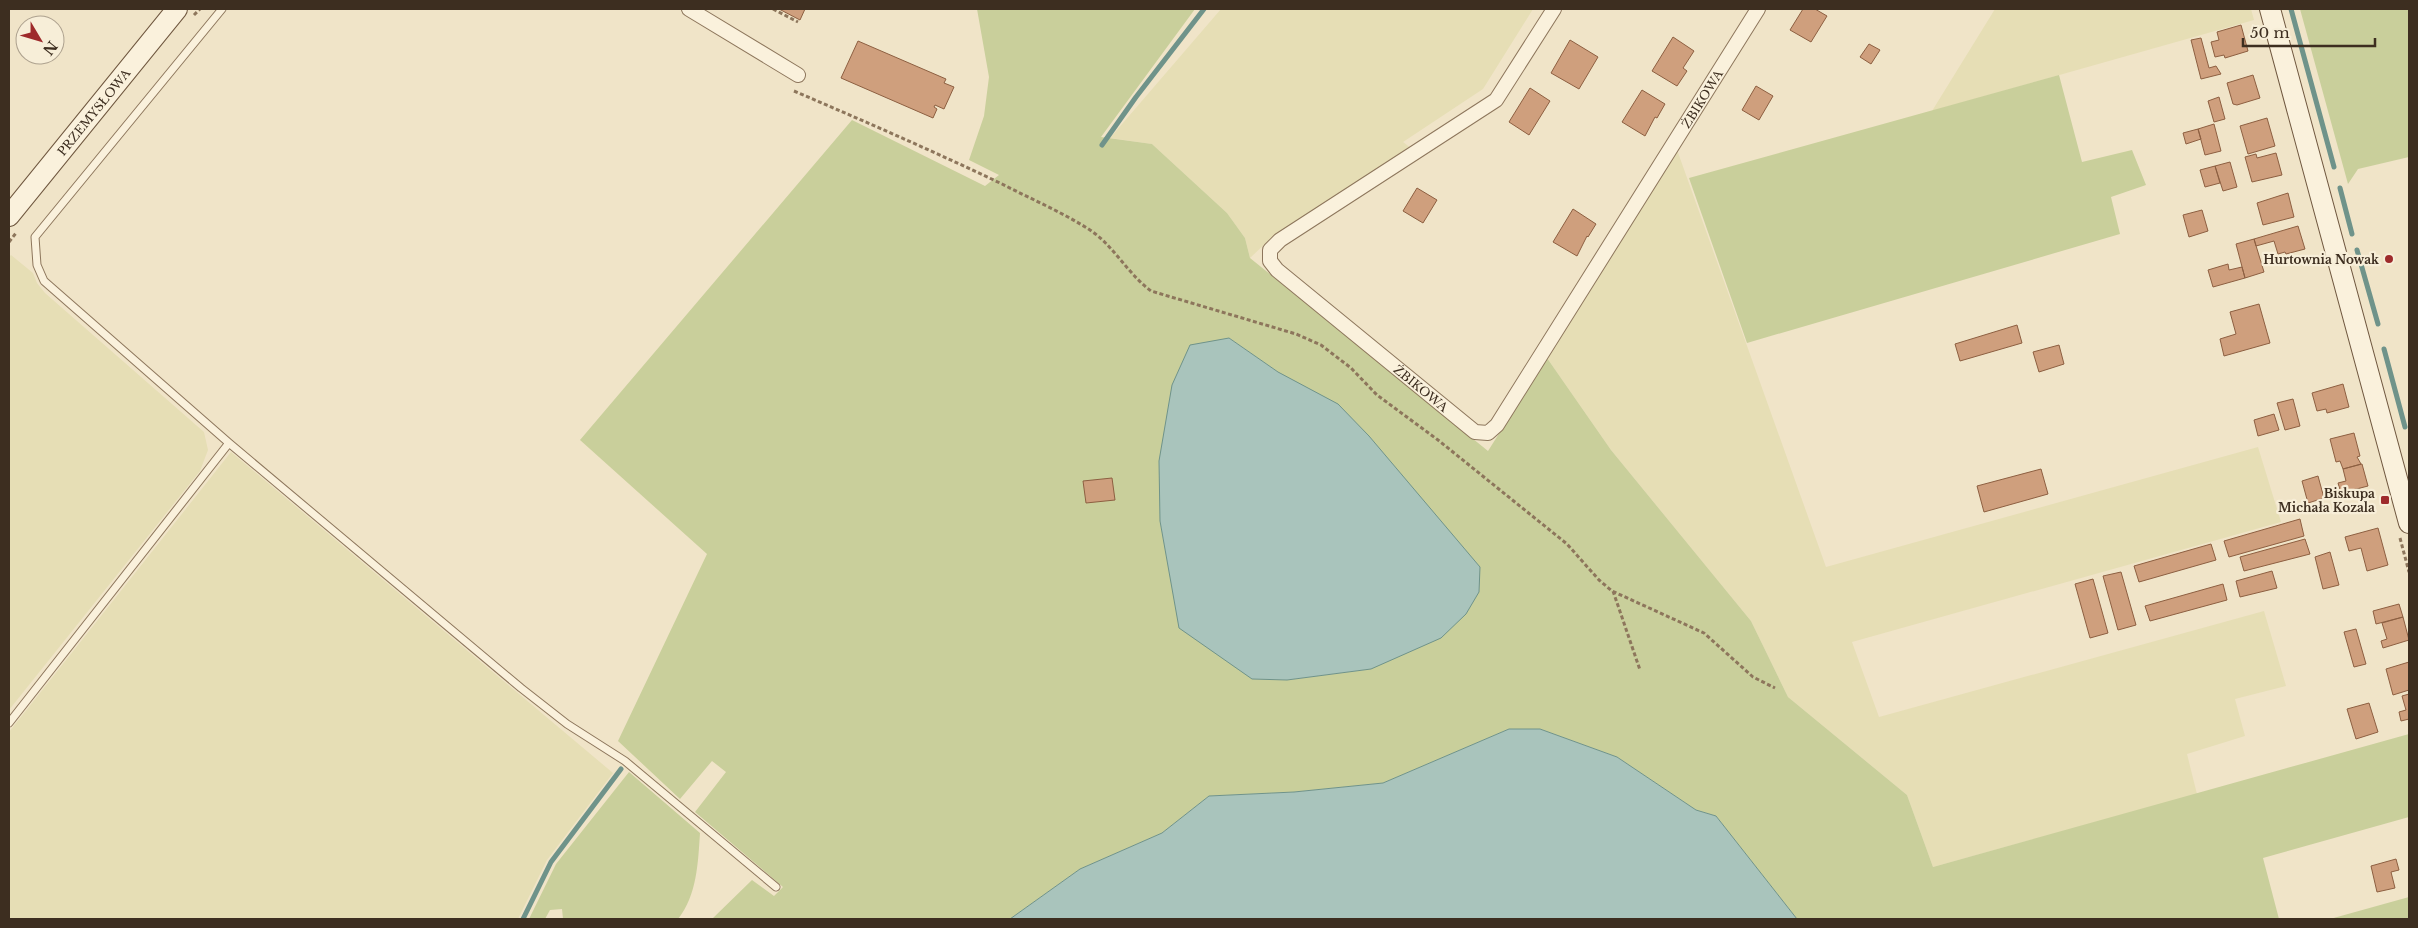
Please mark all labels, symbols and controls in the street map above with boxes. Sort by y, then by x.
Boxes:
north arrow [15,15,65,65]
scale bar [2243,15,2376,47]
text: 50 m [2250,23,2290,42]
text: N [39,37,61,59]
street label: PRZEMYSŁOWA [54,65,134,158]
street label: ŻBIKOWA [1677,66,1726,131]
place label: Hurtownia Nowak [2263,252,2380,267]
marker: Hurtownia Nowak [2383,253,2395,265]
street label: ŻBIKOWA [1391,360,1452,415]
place label: Biskupa Michała Kozala [2278,486,2375,515]
marker: Biskupa Michała Kozala [2379,494,2391,506]

